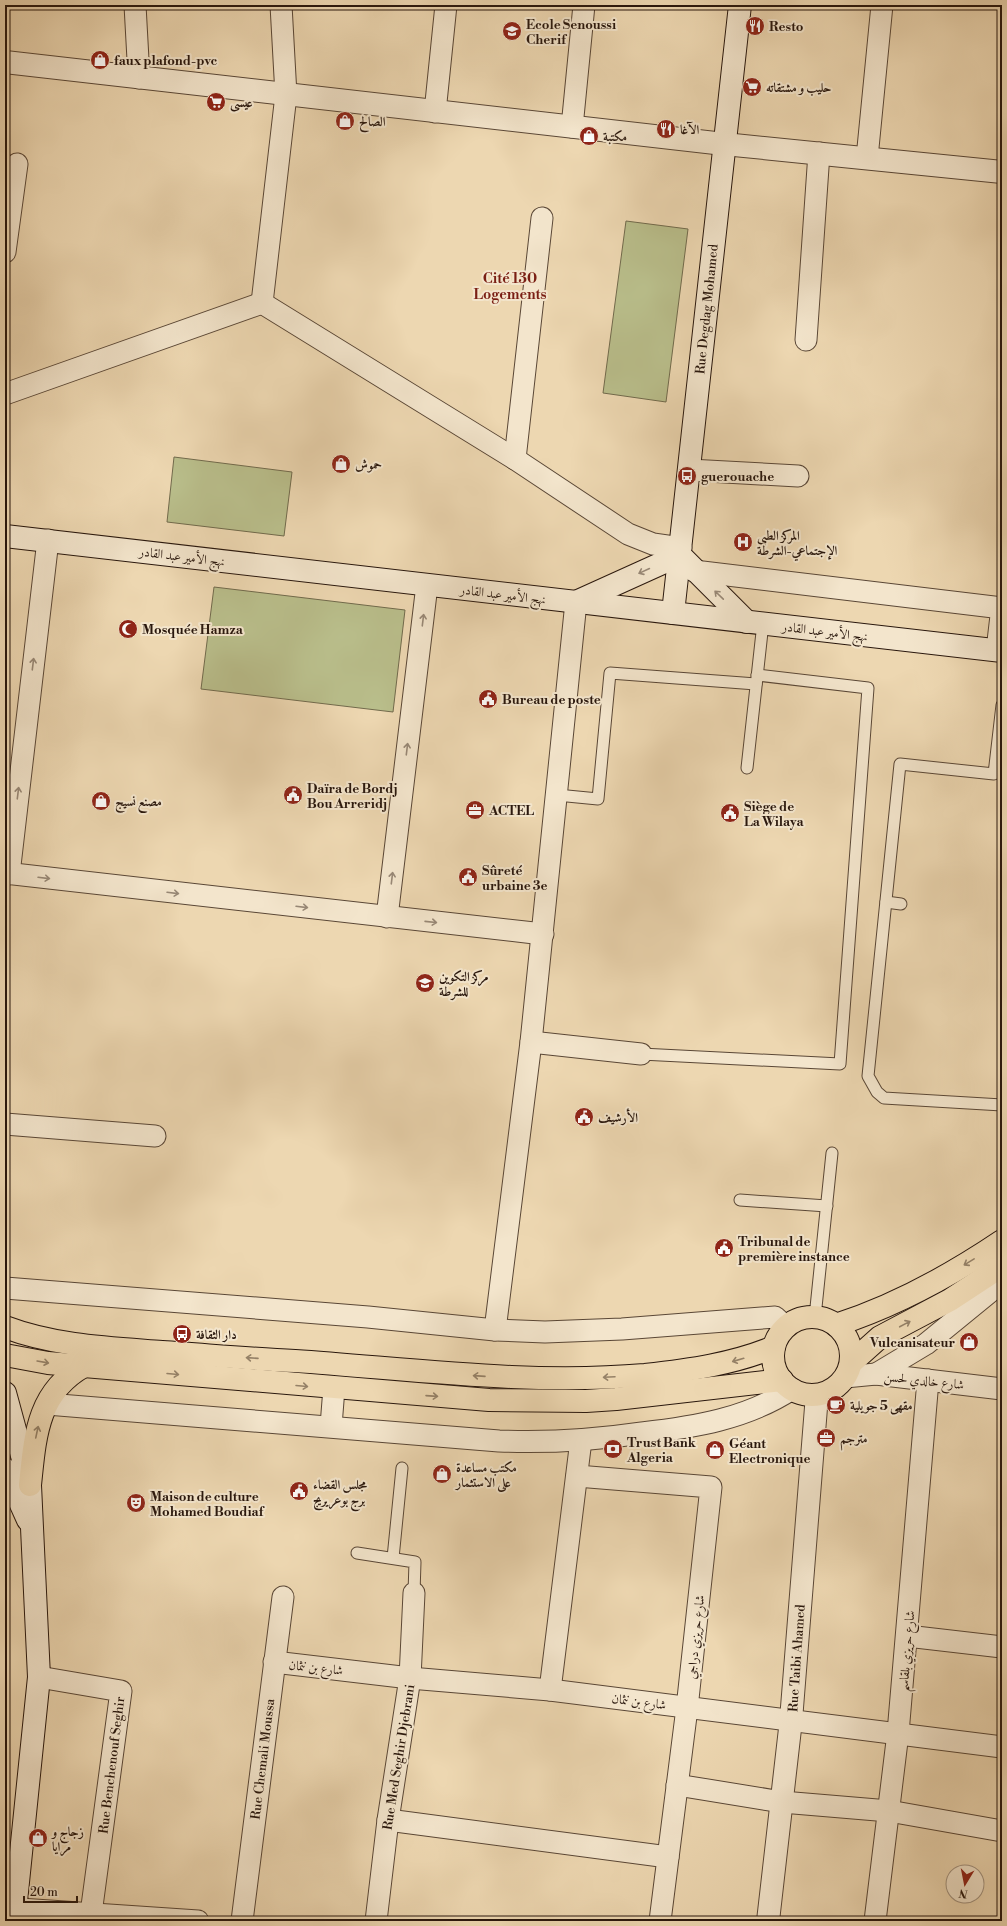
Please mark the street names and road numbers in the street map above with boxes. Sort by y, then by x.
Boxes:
street label: Rue Degdag Mohamed [692,243,722,375]
street label: نهج الأمير عبد القادر [136,543,226,573]
street label: نهج الأمير عبد القادر [457,581,547,611]
street label: نهج الأمير عبد القادر [779,618,869,648]
street label: شارع خالدي لحسن [883,1369,965,1396]
street label: شارع حريزي دراجي [684,1594,711,1680]
street label: Rue Taibi Ahamed [785,1603,809,1712]
street label: شارع حريزي بلقاسم [895,1610,923,1693]
street label: شارع بن نثمان [288,1657,344,1682]
street label: Rue Med Seghir Djebrani [380,1683,418,1831]
street label: شارع بن نثمان [610,1691,667,1716]
street label: Rue Benchenouf Seghir [96,1695,128,1835]
street label: Rue Chemali Moussa [248,1697,278,1821]

